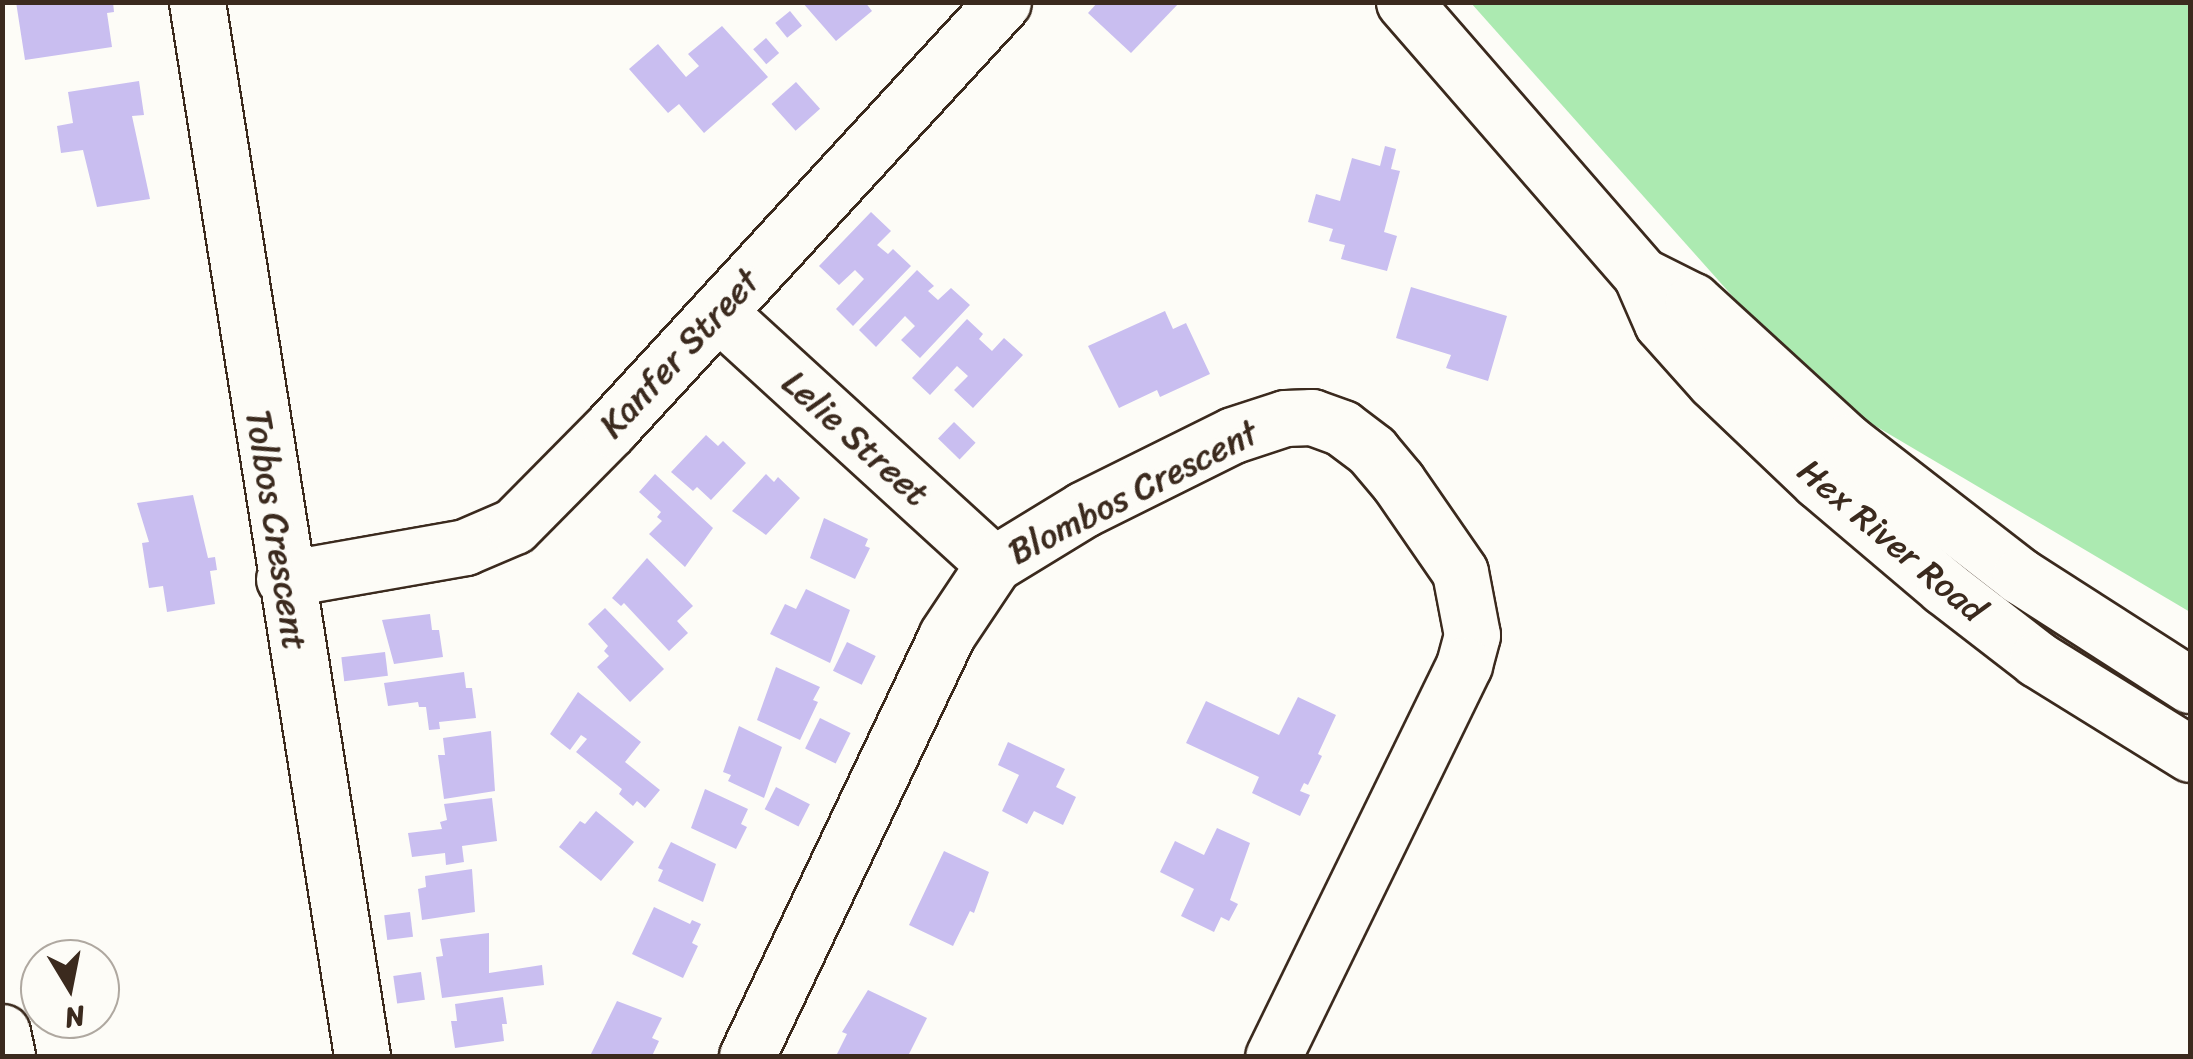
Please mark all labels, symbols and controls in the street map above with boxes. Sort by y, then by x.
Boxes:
street label: Kanfer Street [590,260,768,446]
street label: Lelie Street [775,362,937,514]
street label: Tolbos Crescent [237,406,317,654]
street label: Blombos Crescent [999,410,1267,574]
street label: Hex River Road [1789,449,1995,631]
north arrow [20,939,120,1039]
text: N [61,991,89,1043]

